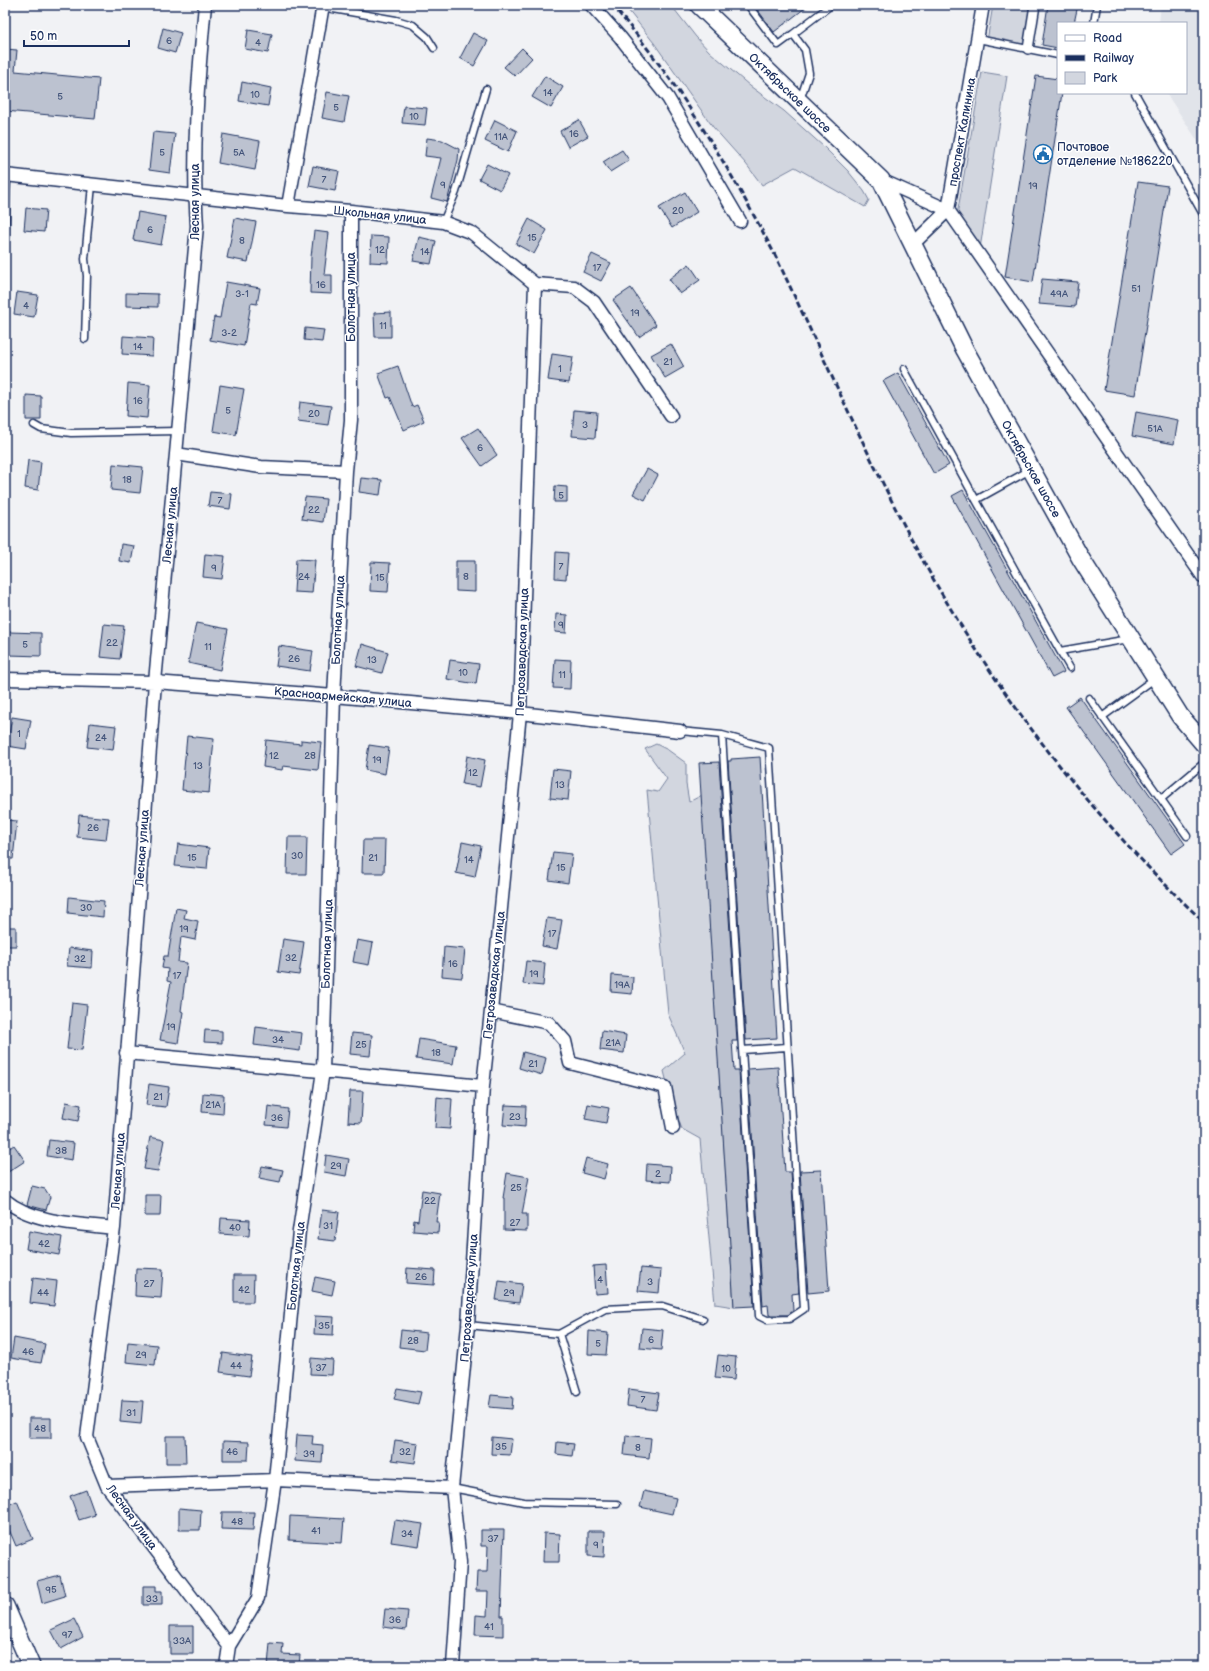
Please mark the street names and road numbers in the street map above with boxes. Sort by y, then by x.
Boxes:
street label: Октябрьское шоссе [745,50,834,137]
street label: проспект Калинина [946,76,979,188]
street label: Лесная улица [188,163,203,242]
street label: Школьная улица [333,203,427,228]
street label: Болотная улица [344,252,359,342]
street label: Октябрьское шоссе [998,418,1064,521]
street label: Лесная улица [160,486,181,565]
street label: Болотная улица [329,575,348,665]
street label: Петрозаводская улица [513,587,532,717]
street label: Красноармейская улица [274,684,412,711]
street label: Лесная улица [132,809,153,888]
street label: Болотная улица [318,899,337,989]
street label: Петрозаводская улица [480,910,509,1040]
street label: Лесная улица [108,1132,129,1211]
street label: Болотная улица [284,1221,309,1312]
street label: Петрозаводская улица [458,1233,481,1363]
street label: Лесная улица [102,1481,160,1553]

